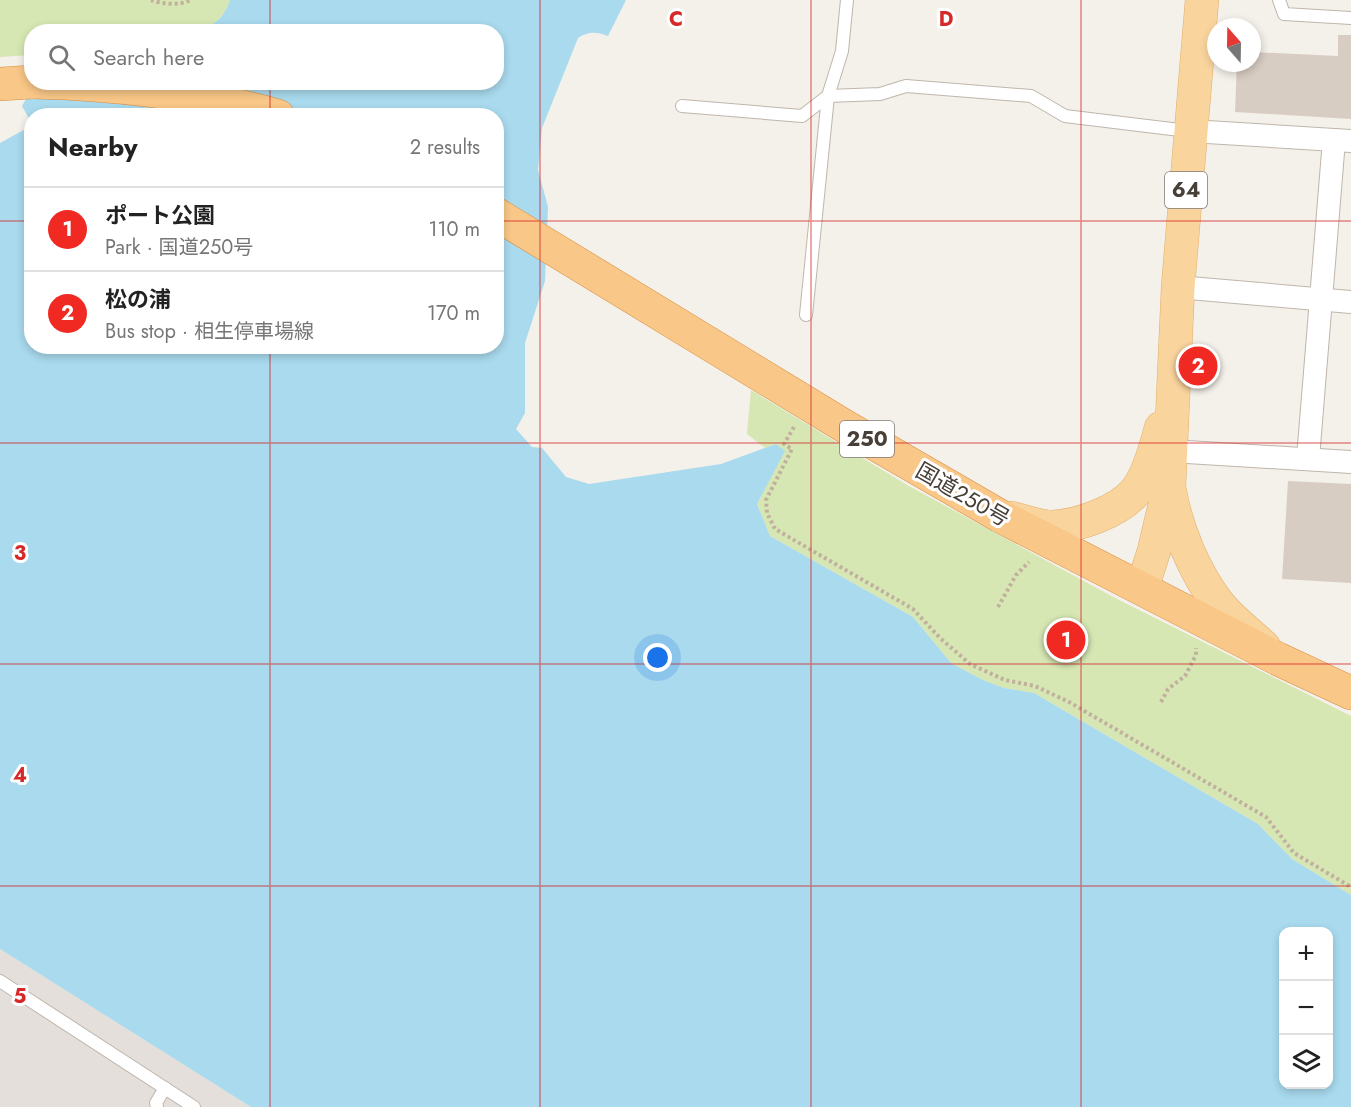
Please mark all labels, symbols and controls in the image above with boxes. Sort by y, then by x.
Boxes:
text: C [669,5,683,34]
text: D [939,5,953,34]
north arrow [1207,18,1261,72]
search box [24,24,504,90]
icon: search [45,41,78,74]
text: Search here [93,41,204,73]
text: Nearby [48,128,137,166]
text: 2 results [410,133,480,162]
road number: 64 [1165,172,1207,208]
text: ポート公園 [105,199,215,231]
text: 1 [62,215,73,244]
text: 110 m [428,215,480,244]
text: Park · 国道250号 [105,233,253,262]
text: 松の浦 [105,283,171,315]
text: 2 [61,299,74,328]
text: 170 m [427,299,480,328]
text: Bus stop · 相生停車場線 [105,317,314,346]
pin: 2 [1178,344,1218,388]
road number: 250 [840,421,894,457]
street label: 国道250号 [910,454,1016,534]
text: 3 [14,539,26,568]
pin: 1 [1046,618,1086,662]
your location [643,643,672,672]
text: 4 [13,761,27,790]
map controls [1279,927,1333,1089]
button: + [1279,927,1333,981]
button: − [1279,981,1333,1035]
text: 5 [14,982,27,1011]
button: layers [1279,1035,1333,1089]

